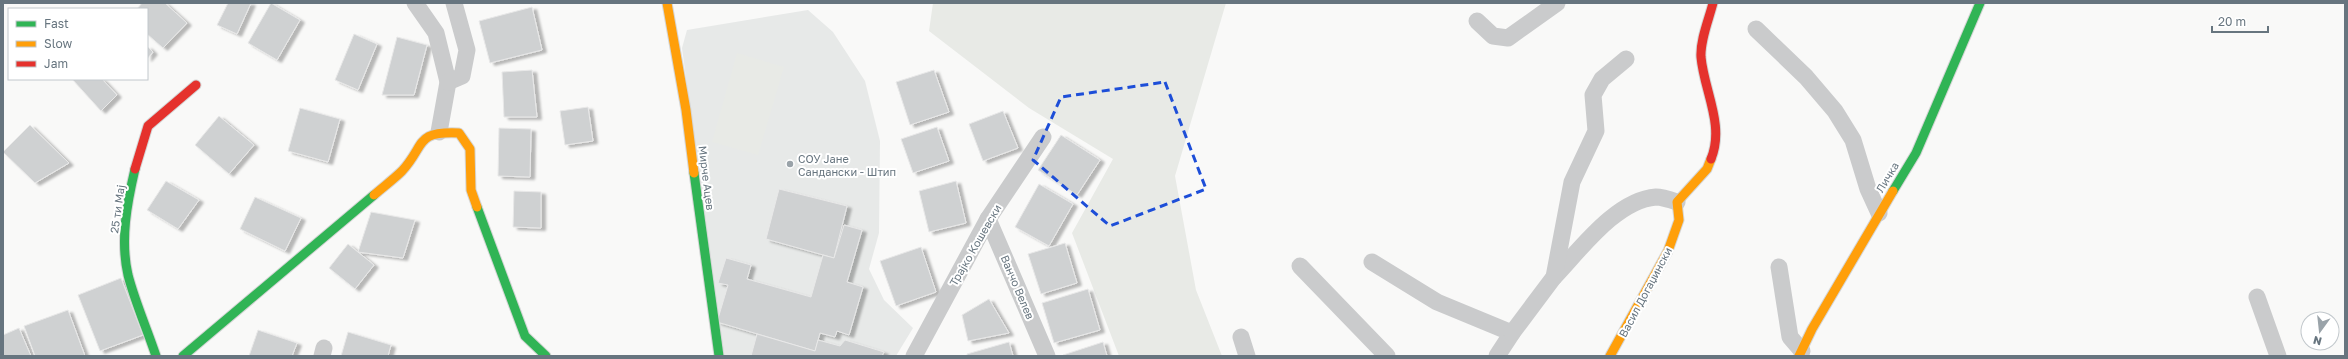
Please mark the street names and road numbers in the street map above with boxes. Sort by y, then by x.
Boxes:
street label: Мирче Ацев [697,145,717,211]
street label: Личка [1873,159,1901,195]
street label: 25 ти Мај [107,184,127,234]
street label: Трајко Кошевски [946,202,1004,288]
street label: Васил Догаџински [1616,245,1674,339]
street label: Ванчо Велев [999,253,1037,321]

